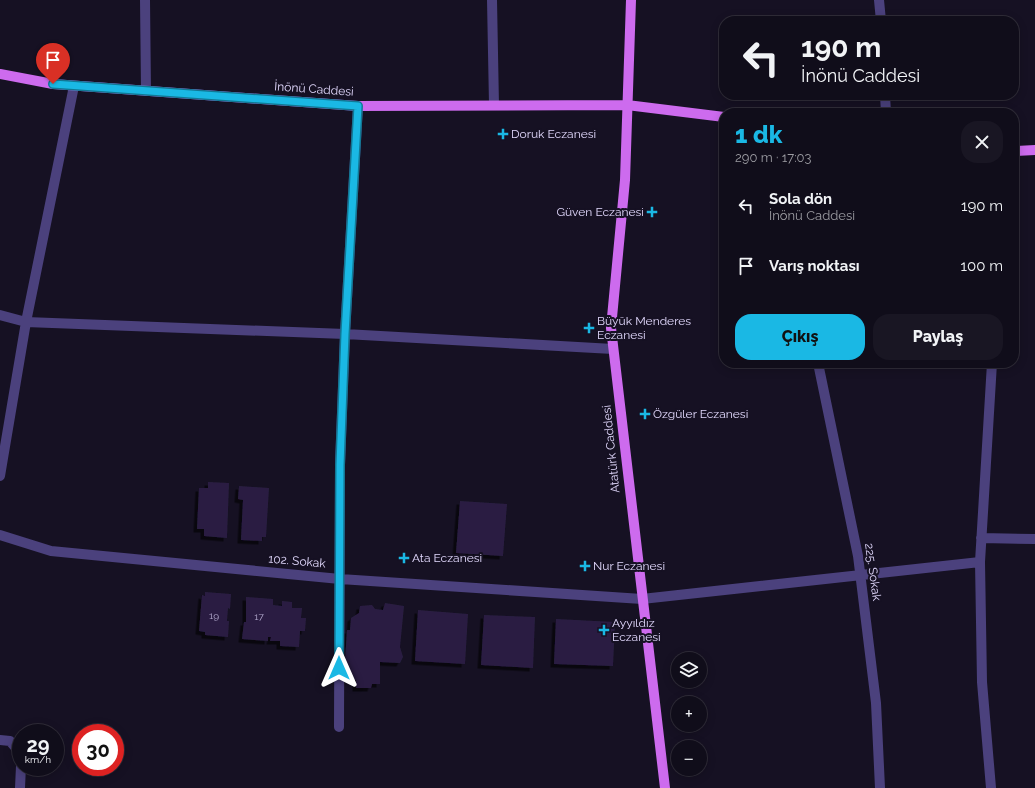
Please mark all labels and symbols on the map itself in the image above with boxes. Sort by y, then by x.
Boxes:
pin [36,43,70,84]
street label: İnönü Caddesi [274,79,354,99]
place label: Doruk Eczanesi [511,127,596,141]
marker: Doruk Eczanesi [498,129,508,139]
place label: Güven Eczanesi [556,205,644,219]
marker: Güven Eczanesi [647,207,657,217]
place label: Büyük Menderes Eczanesi [597,314,691,342]
marker: Büyük Menderes Eczanesi [584,323,594,333]
street label: Atatürk Caddesi [599,404,623,494]
place label: Özgüler Eczanesi [653,407,748,421]
marker: Özgüler Eczanesi [640,409,650,419]
street label: 225. Sokak [862,542,884,602]
place label: Ata Eczanesi [412,551,482,565]
street label: 102. Sokak [268,552,327,571]
marker: Ata Eczanesi [399,553,409,563]
place label: Nur Eczanesi [593,559,665,573]
marker: Nur Eczanesi [580,561,590,571]
house number: 19 [209,610,219,621]
house number: 17 [254,611,264,622]
place label: Ayyıldız Eczanesi [612,616,661,644]
marker: Ayyıldız Eczanesi [599,625,609,635]
position arrow [318,647,360,689]
speed limit sign: 30 [72,724,124,776]

